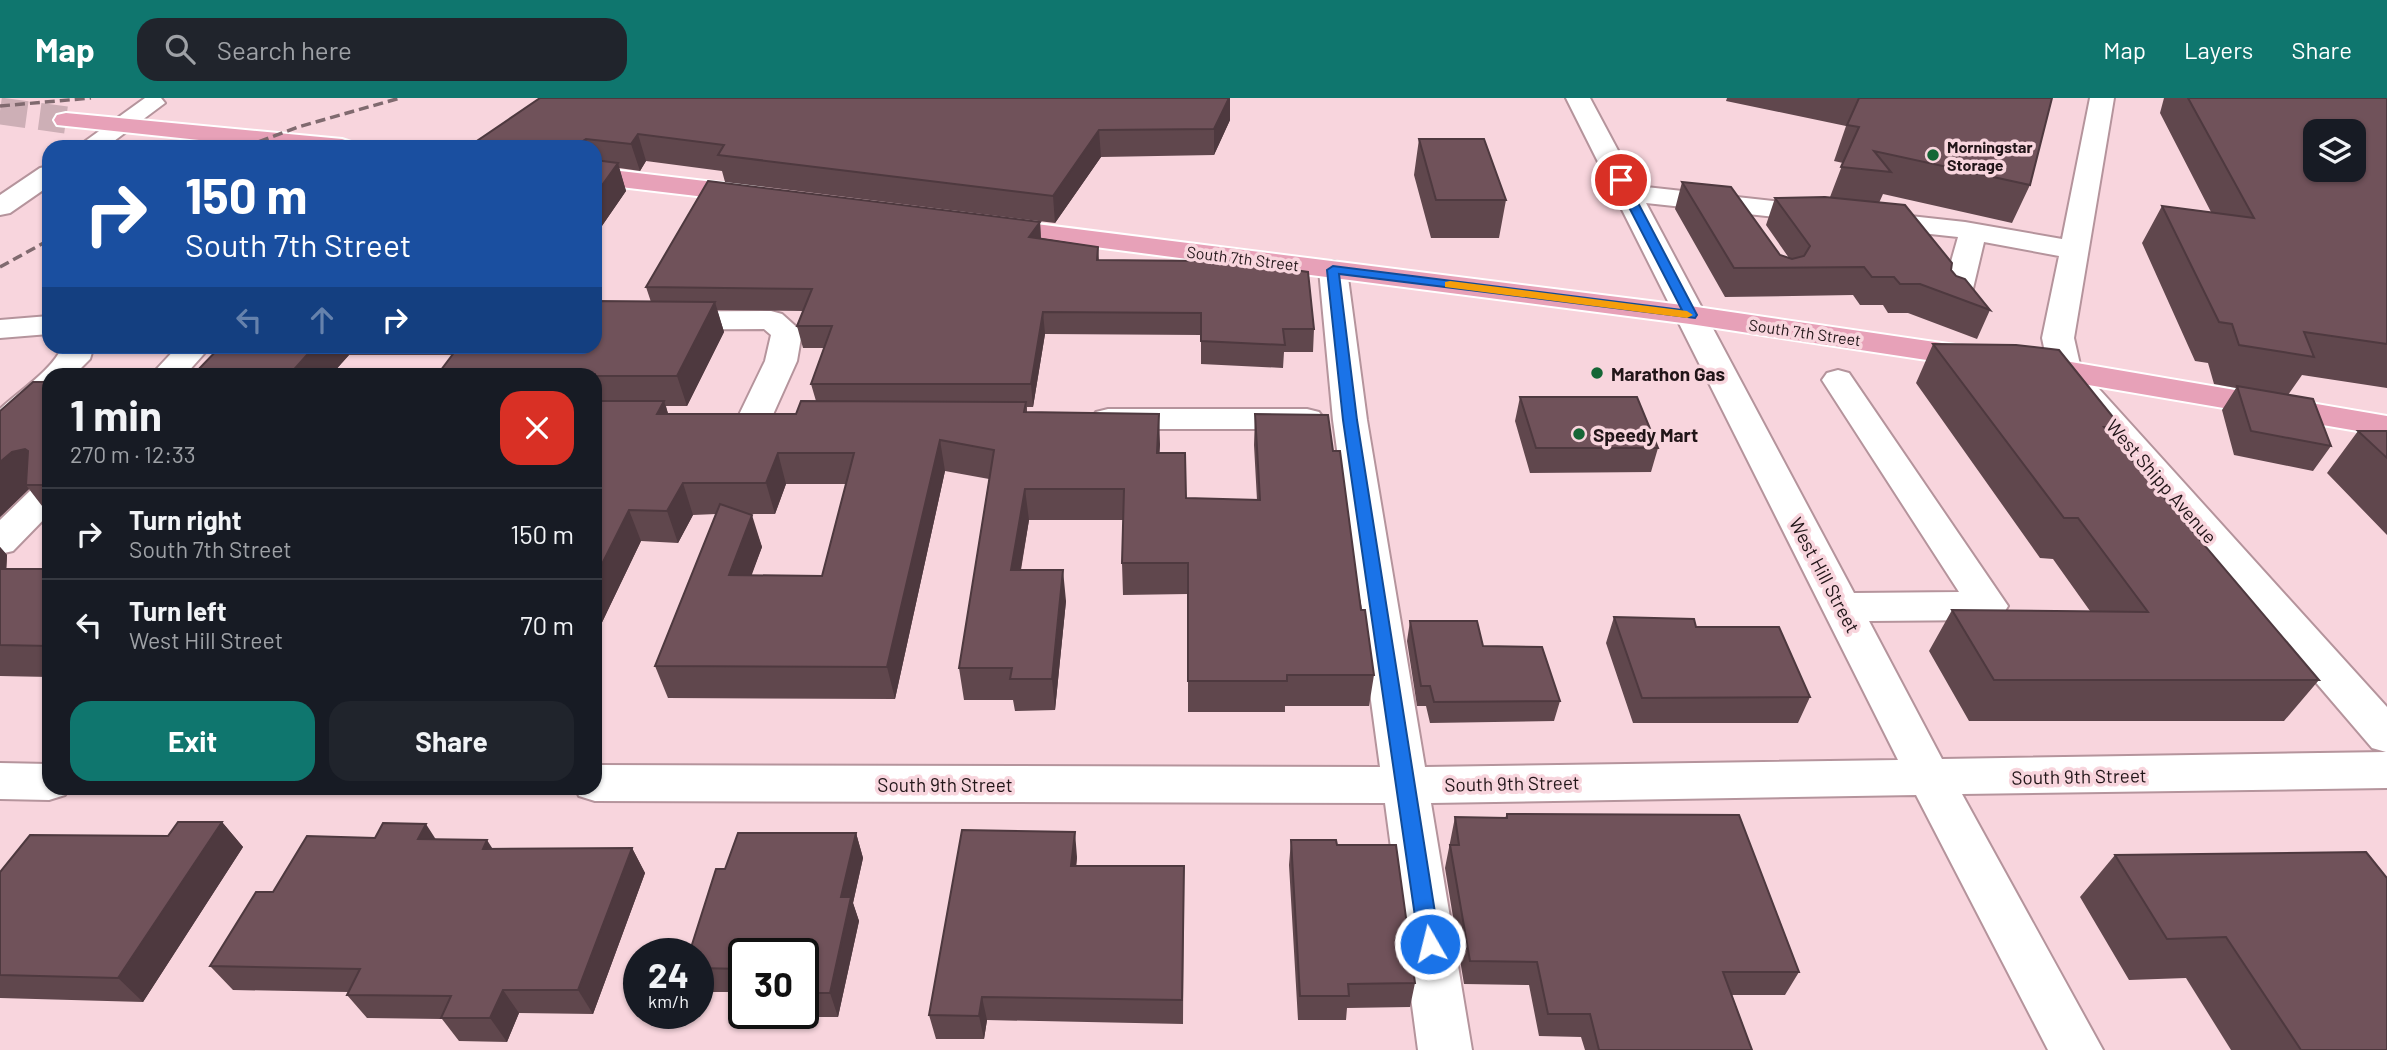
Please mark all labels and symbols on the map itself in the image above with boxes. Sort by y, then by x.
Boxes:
place label: Morningstar Storage [1947,137,2033,174]
marker: Morningstar Storage [1925,147,1941,163]
pin [1591,150,1651,210]
street label: South 7th Street [1186,242,1300,274]
street label: South 7th Street [1748,315,1862,349]
place label: Marathon Gas [1611,362,1725,385]
marker: Marathon Gas [1589,365,1605,381]
street label: West Shipp Avenue [2102,414,2222,548]
place label: Speedy Mart [1593,423,1698,446]
marker: Speedy Mart [1571,426,1587,442]
street label: West Hill Street [1785,513,1865,637]
street label: South 9th Street [2011,763,2147,789]
street label: South 9th Street [1444,770,1580,796]
street label: South 9th Street [877,773,1013,796]
position arrow [1393,907,1467,981]
speed limit sign: 30 [728,938,819,1029]

